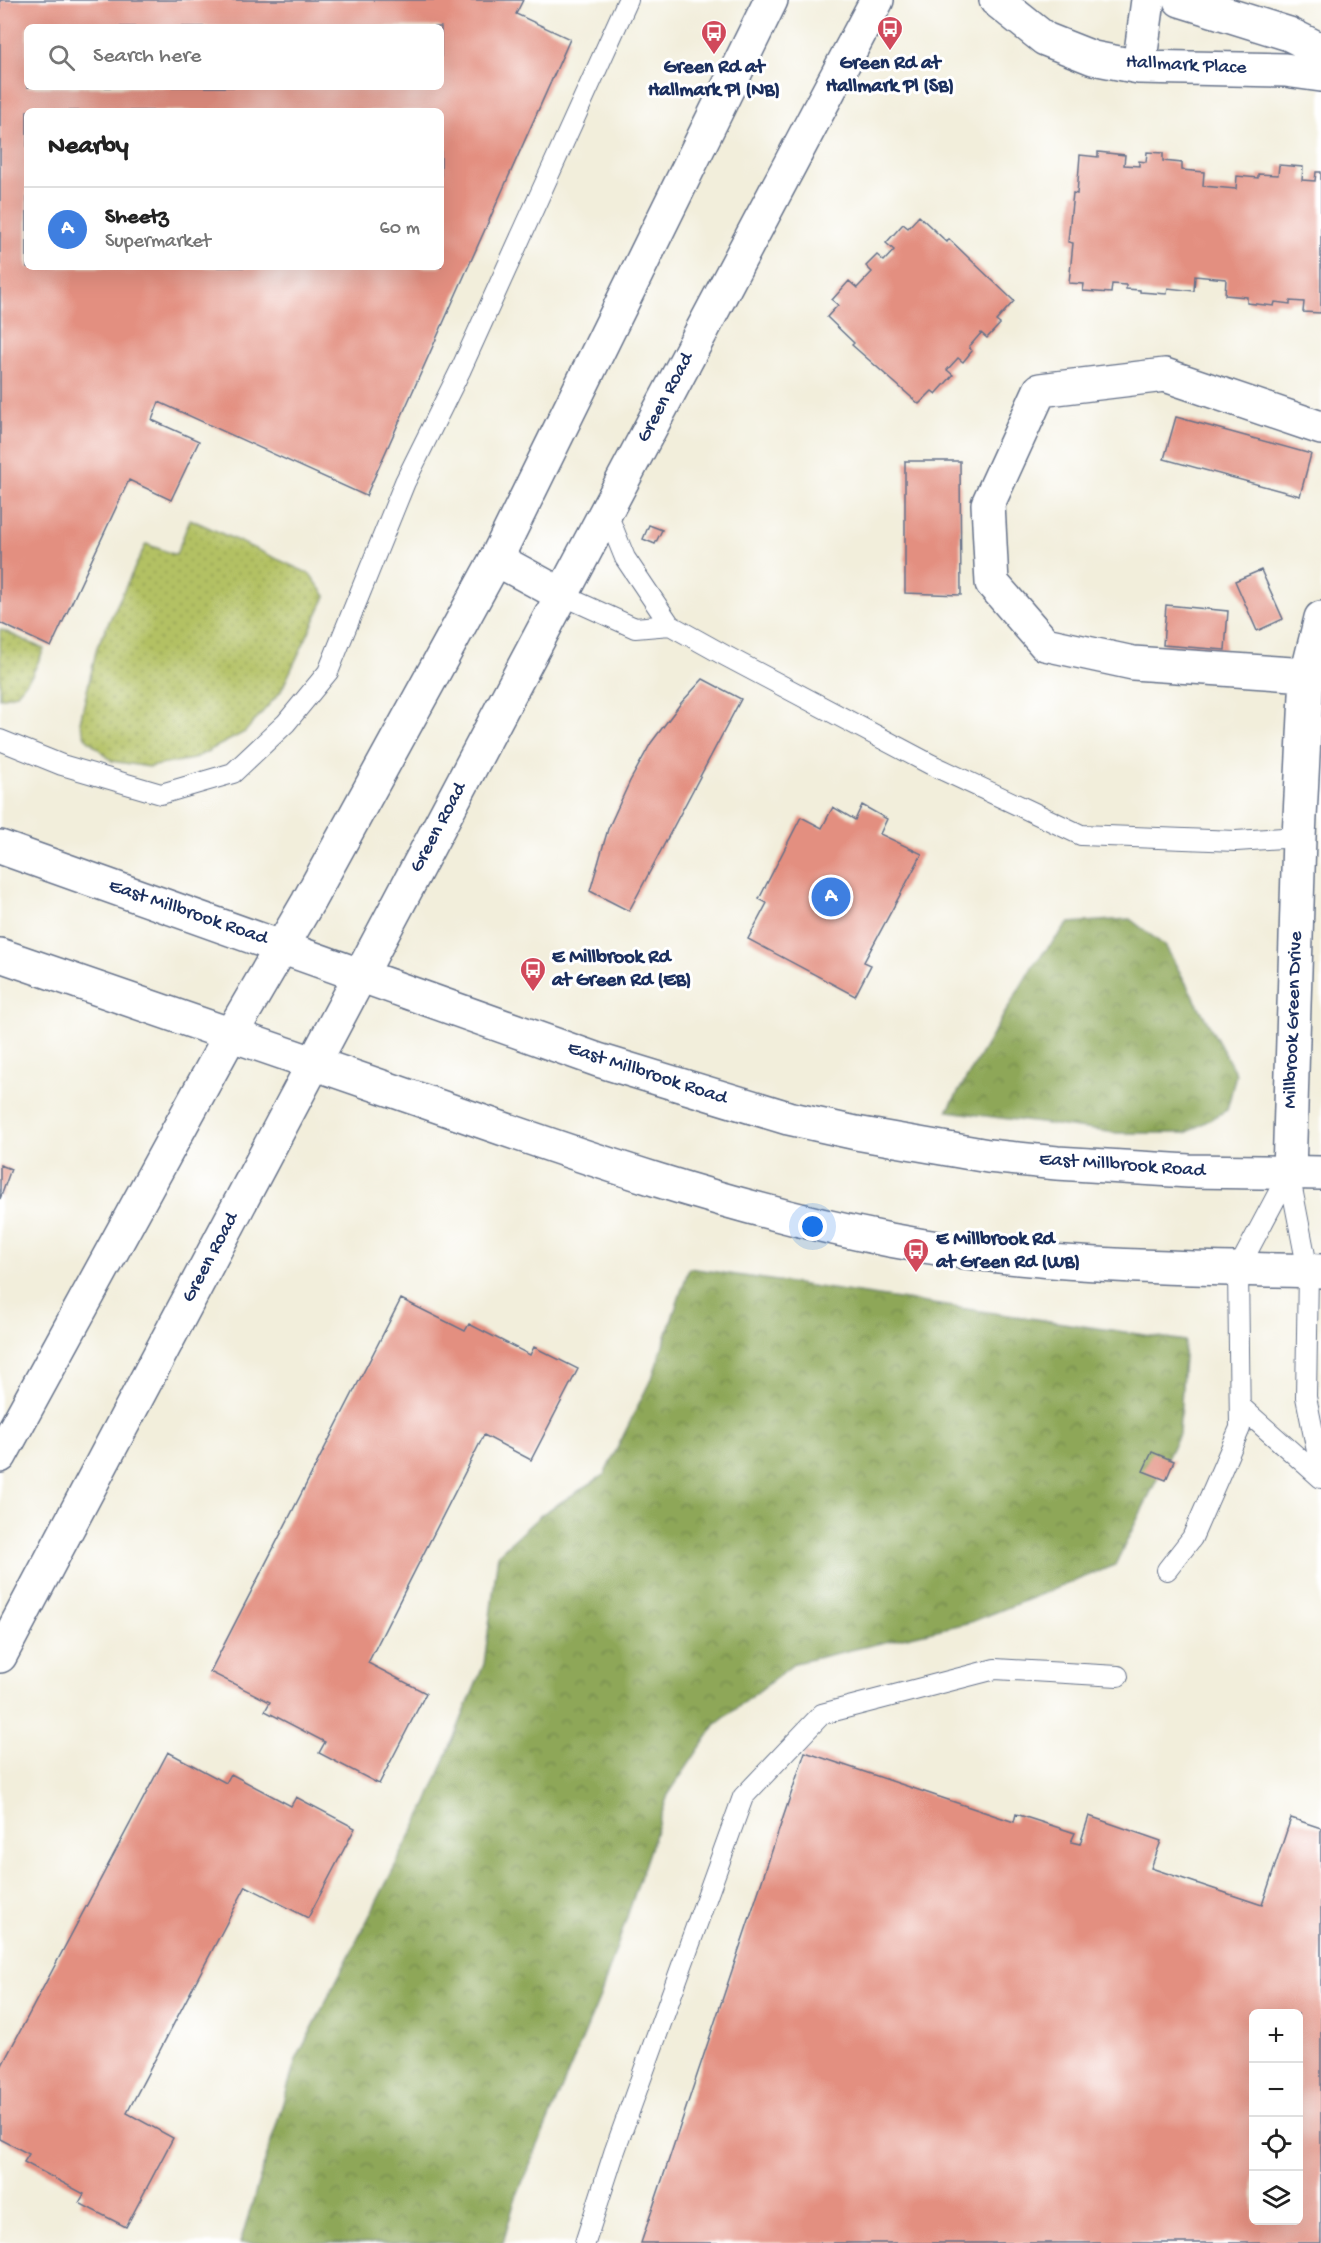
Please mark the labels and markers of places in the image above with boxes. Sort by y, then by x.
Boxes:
bus stop icon: Green Rd at Hallmark Pl (SB) [875,14,905,52]
bus stop icon: Green Rd at Hallmark Pl (NB) [699,18,729,56]
place label: Green Rd at Hallmark Pl (SB) [826,53,954,99]
place label: Green Rd at Hallmark Pl (NB) [648,57,780,103]
pin: A [812,874,850,920]
place label: E Millbrook Rd at Green Rd (EB) [551,947,692,993]
bus stop icon: E Millbrook Rd at Green Rd (EB) [518,955,548,993]
place label: E Millbrook Rd at Green Rd (WB) [935,1229,1080,1275]
bus stop icon: E Millbrook Rd at Green Rd (WB) [901,1236,931,1274]

